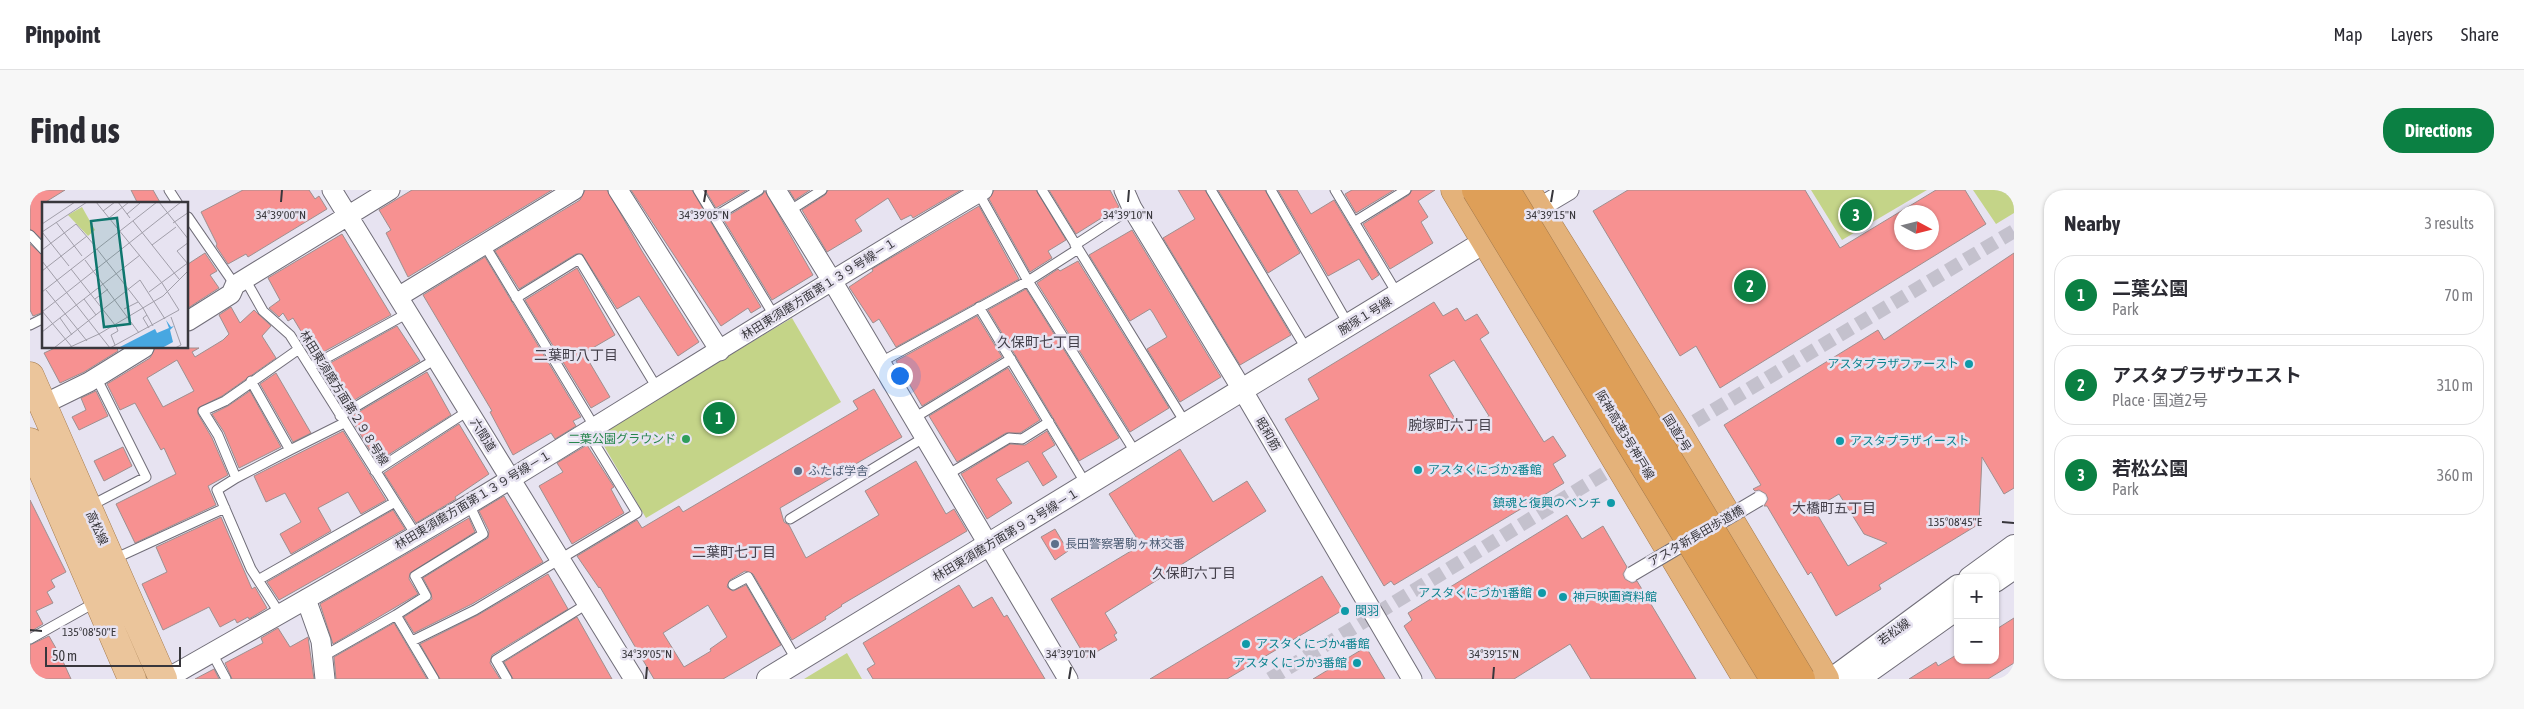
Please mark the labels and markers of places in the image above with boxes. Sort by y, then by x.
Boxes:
pin: 3 [1840,196,1872,234]
pin: 2 [1734,267,1766,305]
place label: アスタプラザファースト [1828,357,1959,371]
marker: アスタプラザファースト [1963,358,1975,370]
pin: 1 [703,399,735,437]
place label: 二葉公園グラウンド [568,432,676,446]
marker: 二葉公園グラウンド [680,433,692,445]
place label: アスタプラザイースト [1850,434,1969,448]
marker: アスタプラザイースト [1834,435,1846,447]
place label: アスタくにづか2番館 [1428,463,1542,477]
place label: ふたば学舎 [808,464,868,478]
marker: アスタくにづか2番館 [1412,464,1424,476]
marker: ふたば学舎 [792,465,804,477]
place label: 鎮魂と復興のベンチ [1493,496,1601,510]
marker: 鎮魂と復興のベンチ [1605,497,1617,509]
place label: 長田警察署駒ヶ林交番 [1065,537,1185,551]
marker: 長田警察署駒ヶ林交番 [1049,538,1061,550]
place label: アスタくにづか1番館 [1418,586,1532,600]
marker: アスタくにづか1番館 [1536,587,1548,599]
place label: 神戸映画資料館 [1573,590,1657,604]
marker: 神戸映画資料館 [1557,591,1569,603]
place label: 関羽 [1355,604,1379,618]
marker: 関羽 [1339,605,1351,617]
place label: アスタくにづか4番館 [1256,637,1370,651]
marker: アスタくにづか4番館 [1240,638,1252,650]
place label: アスタくにづか3番館 [1233,656,1347,670]
marker: アスタくにづか3番館 [1351,657,1363,669]

